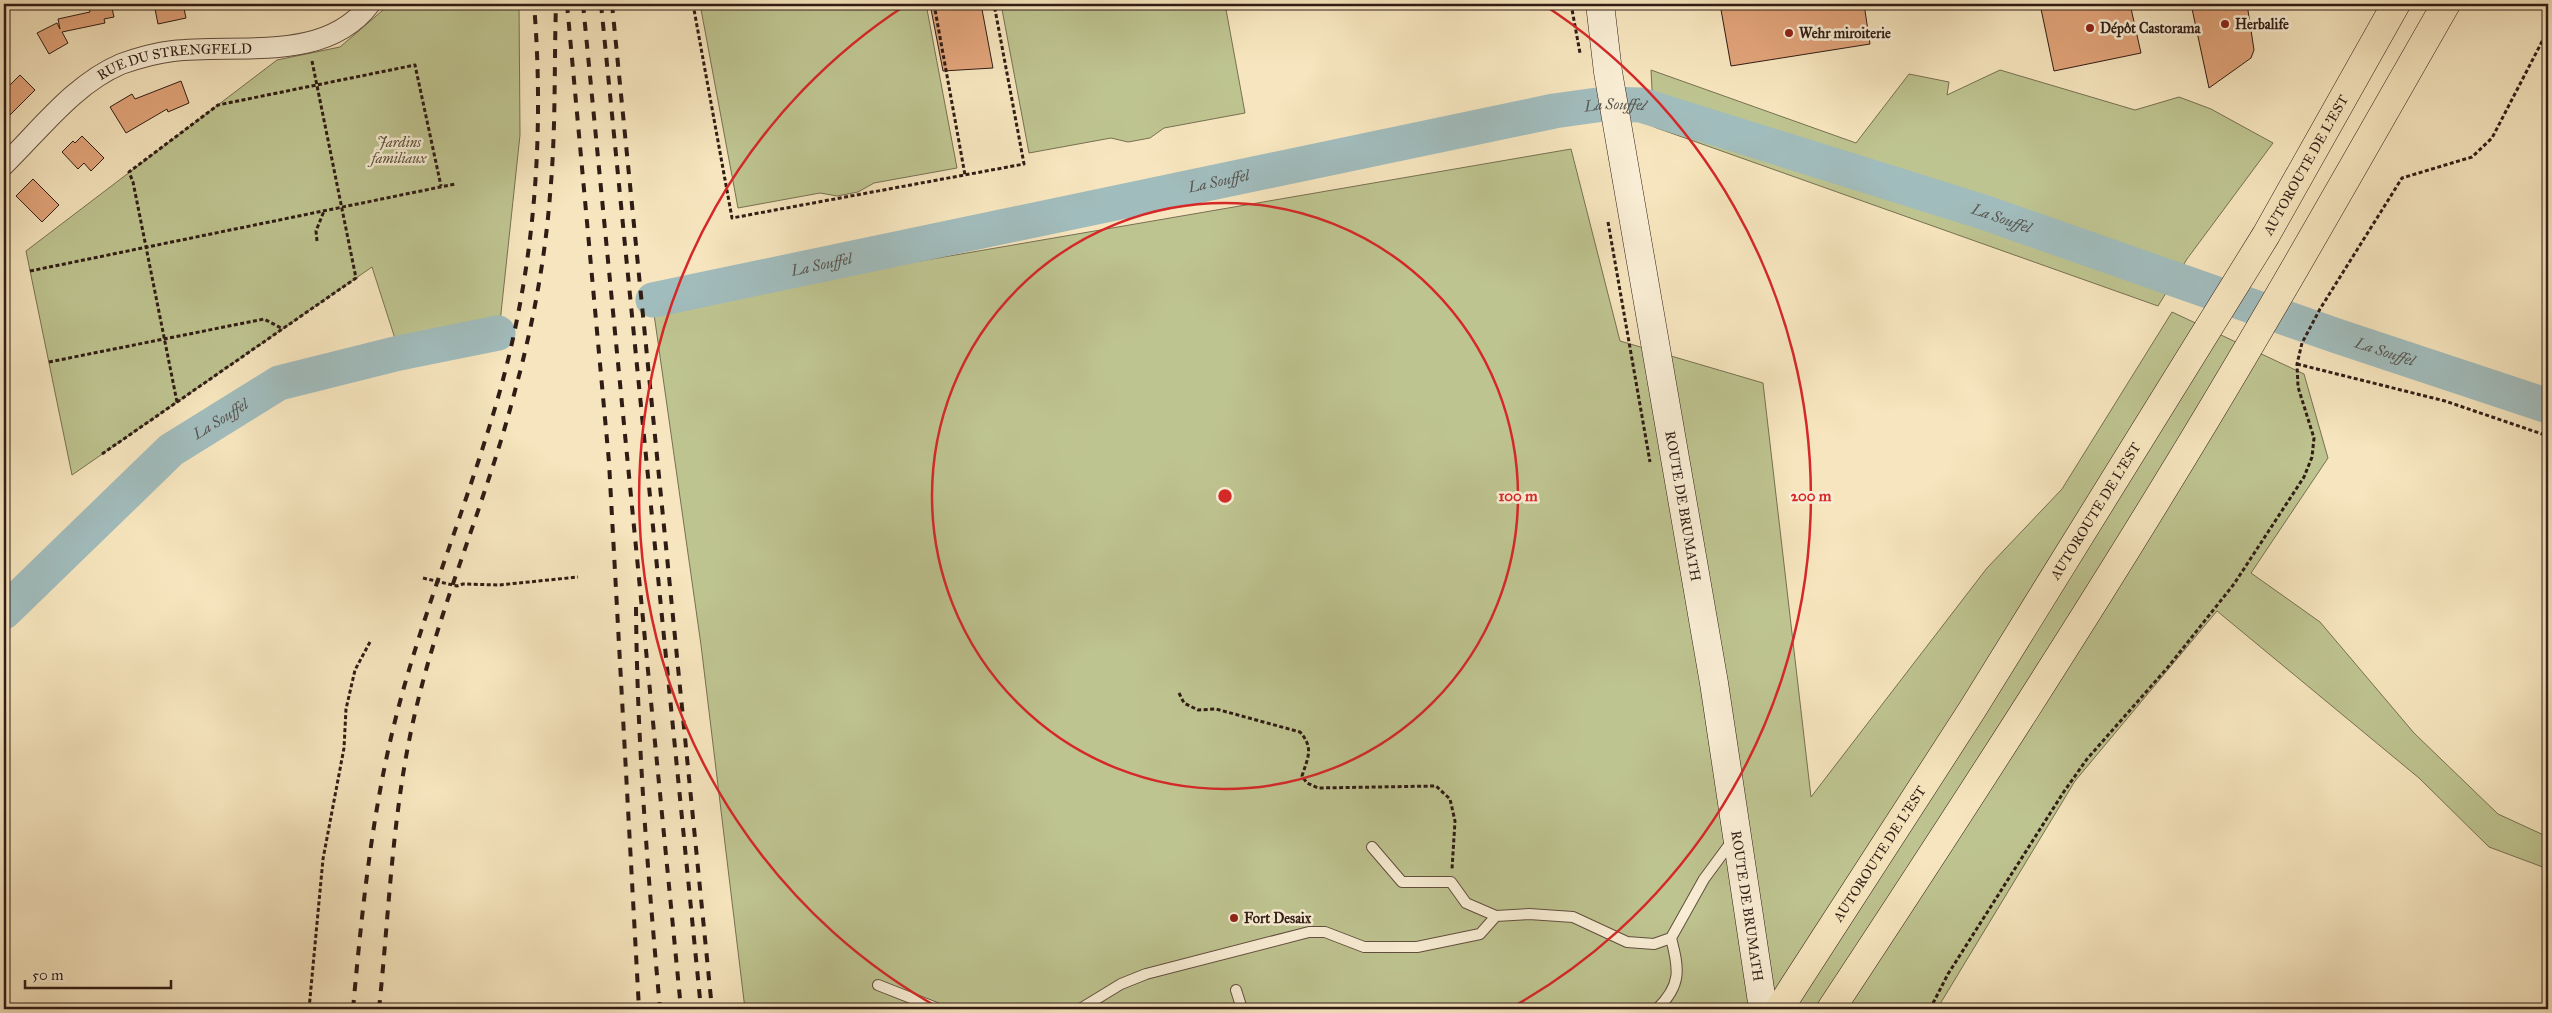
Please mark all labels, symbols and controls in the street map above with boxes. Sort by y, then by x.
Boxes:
place label: Herbalife [2235,16,2289,33]
marker: Herbalife [2219,18,2231,30]
place label: Dépôt Castorama [2100,20,2202,38]
marker: Dépôt Castorama [2084,22,2096,34]
place label: Wehr miroiterie [1799,25,1891,42]
marker: Wehr miroiterie [1783,27,1795,39]
street label: RUE DU STRENGFELD [94,40,252,84]
street label: AUTOROUTE DE L’EST [2259,92,2352,239]
water label: La Souffel [1582,95,1650,116]
park label: Jardins familiaux [368,134,428,167]
water label: La Souffel [1186,166,1253,197]
water label: La Souffel [1969,200,2035,238]
water label: La Souffel [788,249,855,280]
water label: La Souffel [2352,333,2419,371]
water label: La Souffel [189,394,253,444]
street label: ROUTE DE BRUMATH [1661,430,1704,583]
street label: AUTOROUTE DE L’EST [2046,439,2145,584]
centre of rings [1216,487,1234,505]
text: 100 m [1498,487,1538,505]
text: 200 m [1791,487,1832,505]
street label: AUTOROUTE DE L’EST [1829,782,1930,926]
street label: ROUTE DE BRUMATH [1727,829,1767,983]
place label: Fort Desaix [1244,910,1312,927]
marker: Fort Desaix [1228,912,1240,924]
scale bar [25,958,171,990]
text: 50 m [32,966,64,984]

